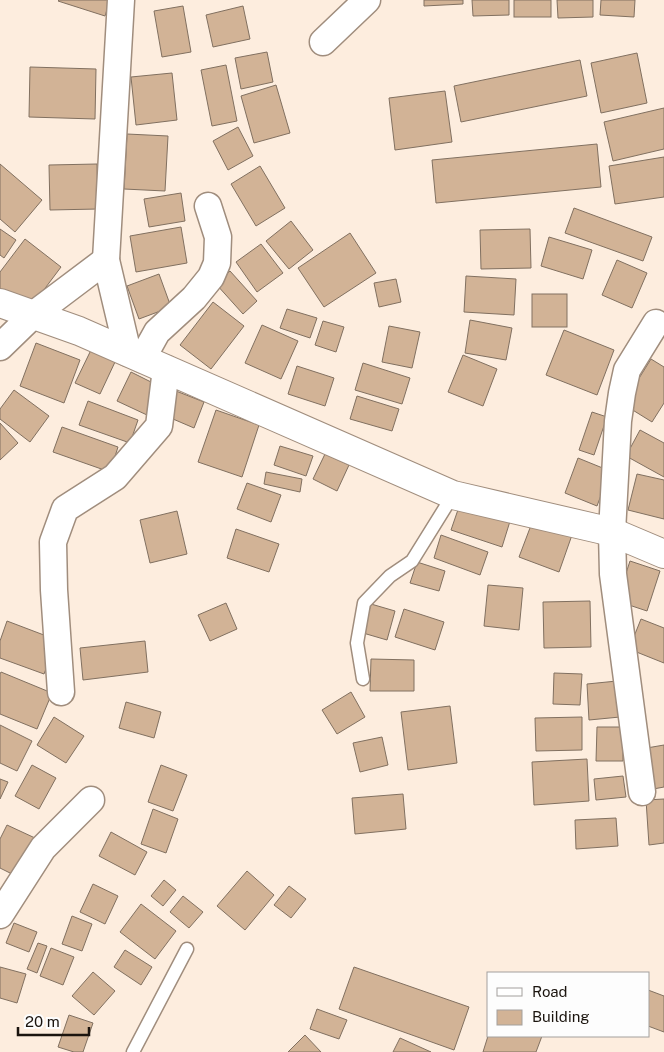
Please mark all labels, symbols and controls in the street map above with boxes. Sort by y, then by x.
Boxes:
legend [487,972,649,1037]
text: Road [532,983,568,1000]
scale bar [18,1004,89,1036]
text: Building [532,1008,590,1025]
text: 20 m [25,1013,60,1030]

